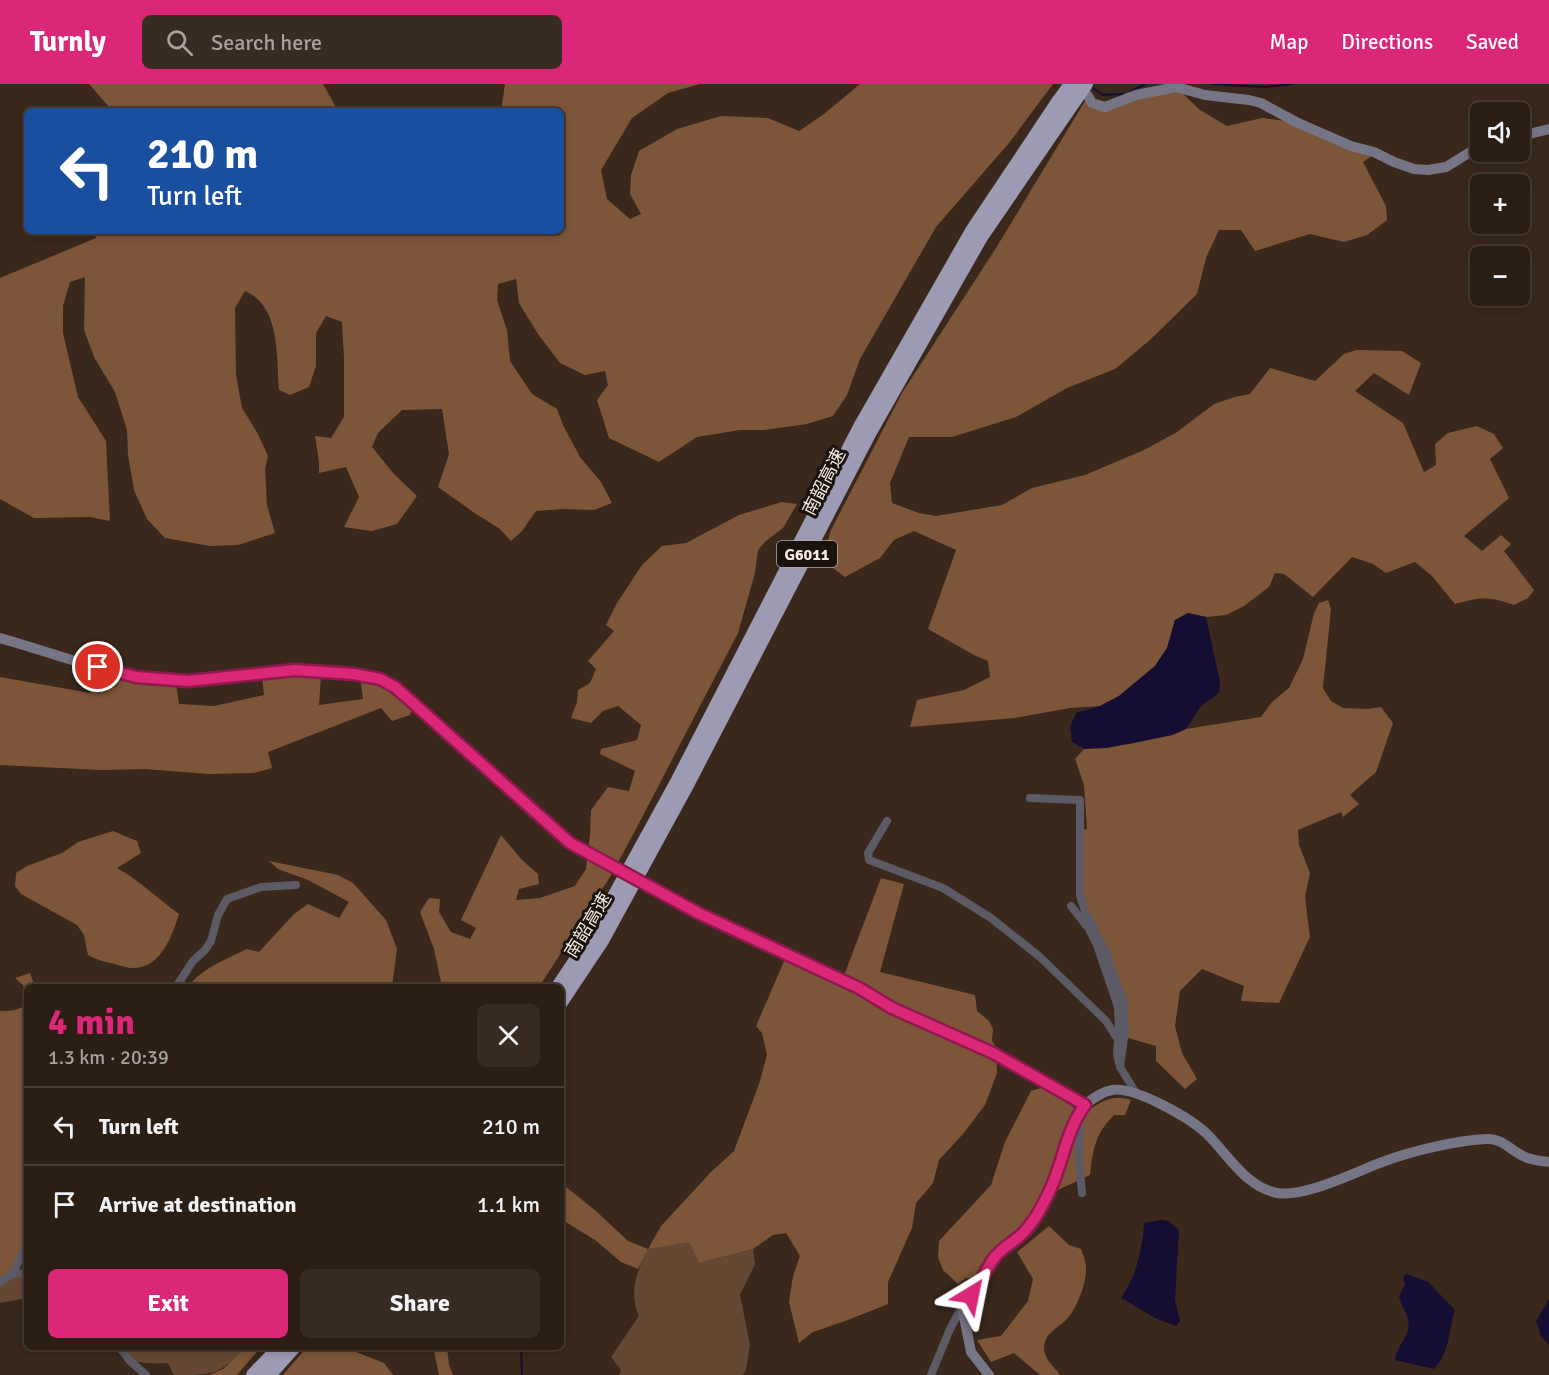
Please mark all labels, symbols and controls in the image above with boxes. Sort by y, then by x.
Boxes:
search box [142,15,562,69]
text: Turnly [30,25,106,59]
icon: search [163,26,196,59]
text: Search here [211,29,322,56]
text: Map [1270,29,1308,55]
text: Directions [1341,29,1433,55]
text: Saved [1466,29,1519,55]
map controls [1470,102,1530,306]
button: sound [1470,102,1530,162]
text: 210 m [147,129,258,180]
icon: left [48,132,126,210]
button: + [1470,174,1530,234]
text: Turn left [147,180,242,213]
button: − [1470,246,1530,306]
street label: 南韶高速 [798,445,850,519]
road number: G6011 [777,541,837,567]
pin [72,641,123,692]
icon: arrive [81,650,114,683]
street label: 南韶高速 [560,888,616,962]
text: 4 min [48,1000,135,1045]
button: close [477,1004,540,1067]
text: 1.3 km · 20:39 [48,1045,169,1070]
icon: left [48,1110,81,1143]
text: Turn left [99,1113,179,1140]
text: 210 m [482,1113,540,1140]
icon: arrive [48,1188,81,1221]
text: Arrive at destination [99,1191,296,1218]
text: 1.1 km [477,1191,540,1218]
position arrow [939,1263,1003,1327]
button: Exit [48,1269,288,1338]
button: Share [300,1269,540,1338]

